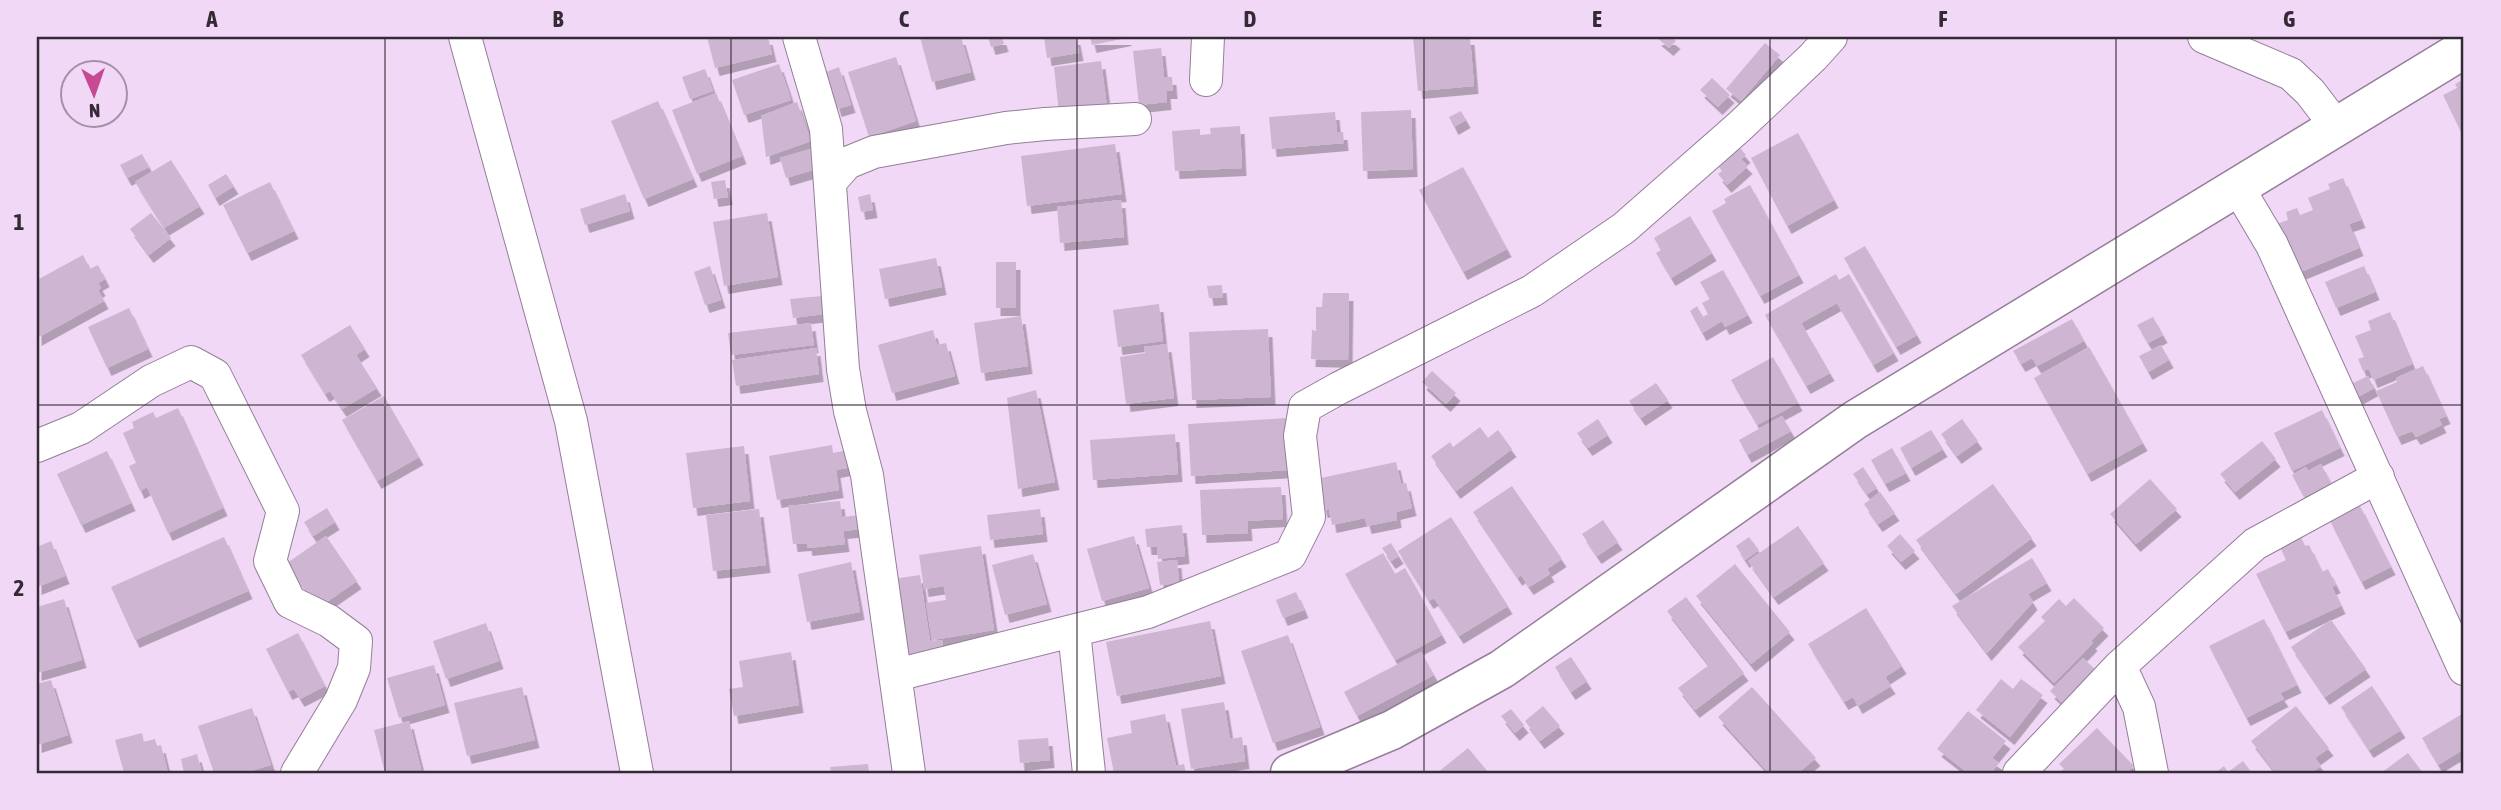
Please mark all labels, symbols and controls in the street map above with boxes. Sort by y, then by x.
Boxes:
text: A [205,6,218,32]
text: B [553,6,564,32]
text: C [899,6,910,32]
text: D [1244,6,1257,32]
text: E [1592,6,1602,32]
text: F [1938,6,1948,32]
text: G [2283,6,2295,32]
north arrow [60,60,130,130]
text: N [89,100,101,122]
text: 1 [14,209,25,235]
text: 2 [14,575,24,601]

